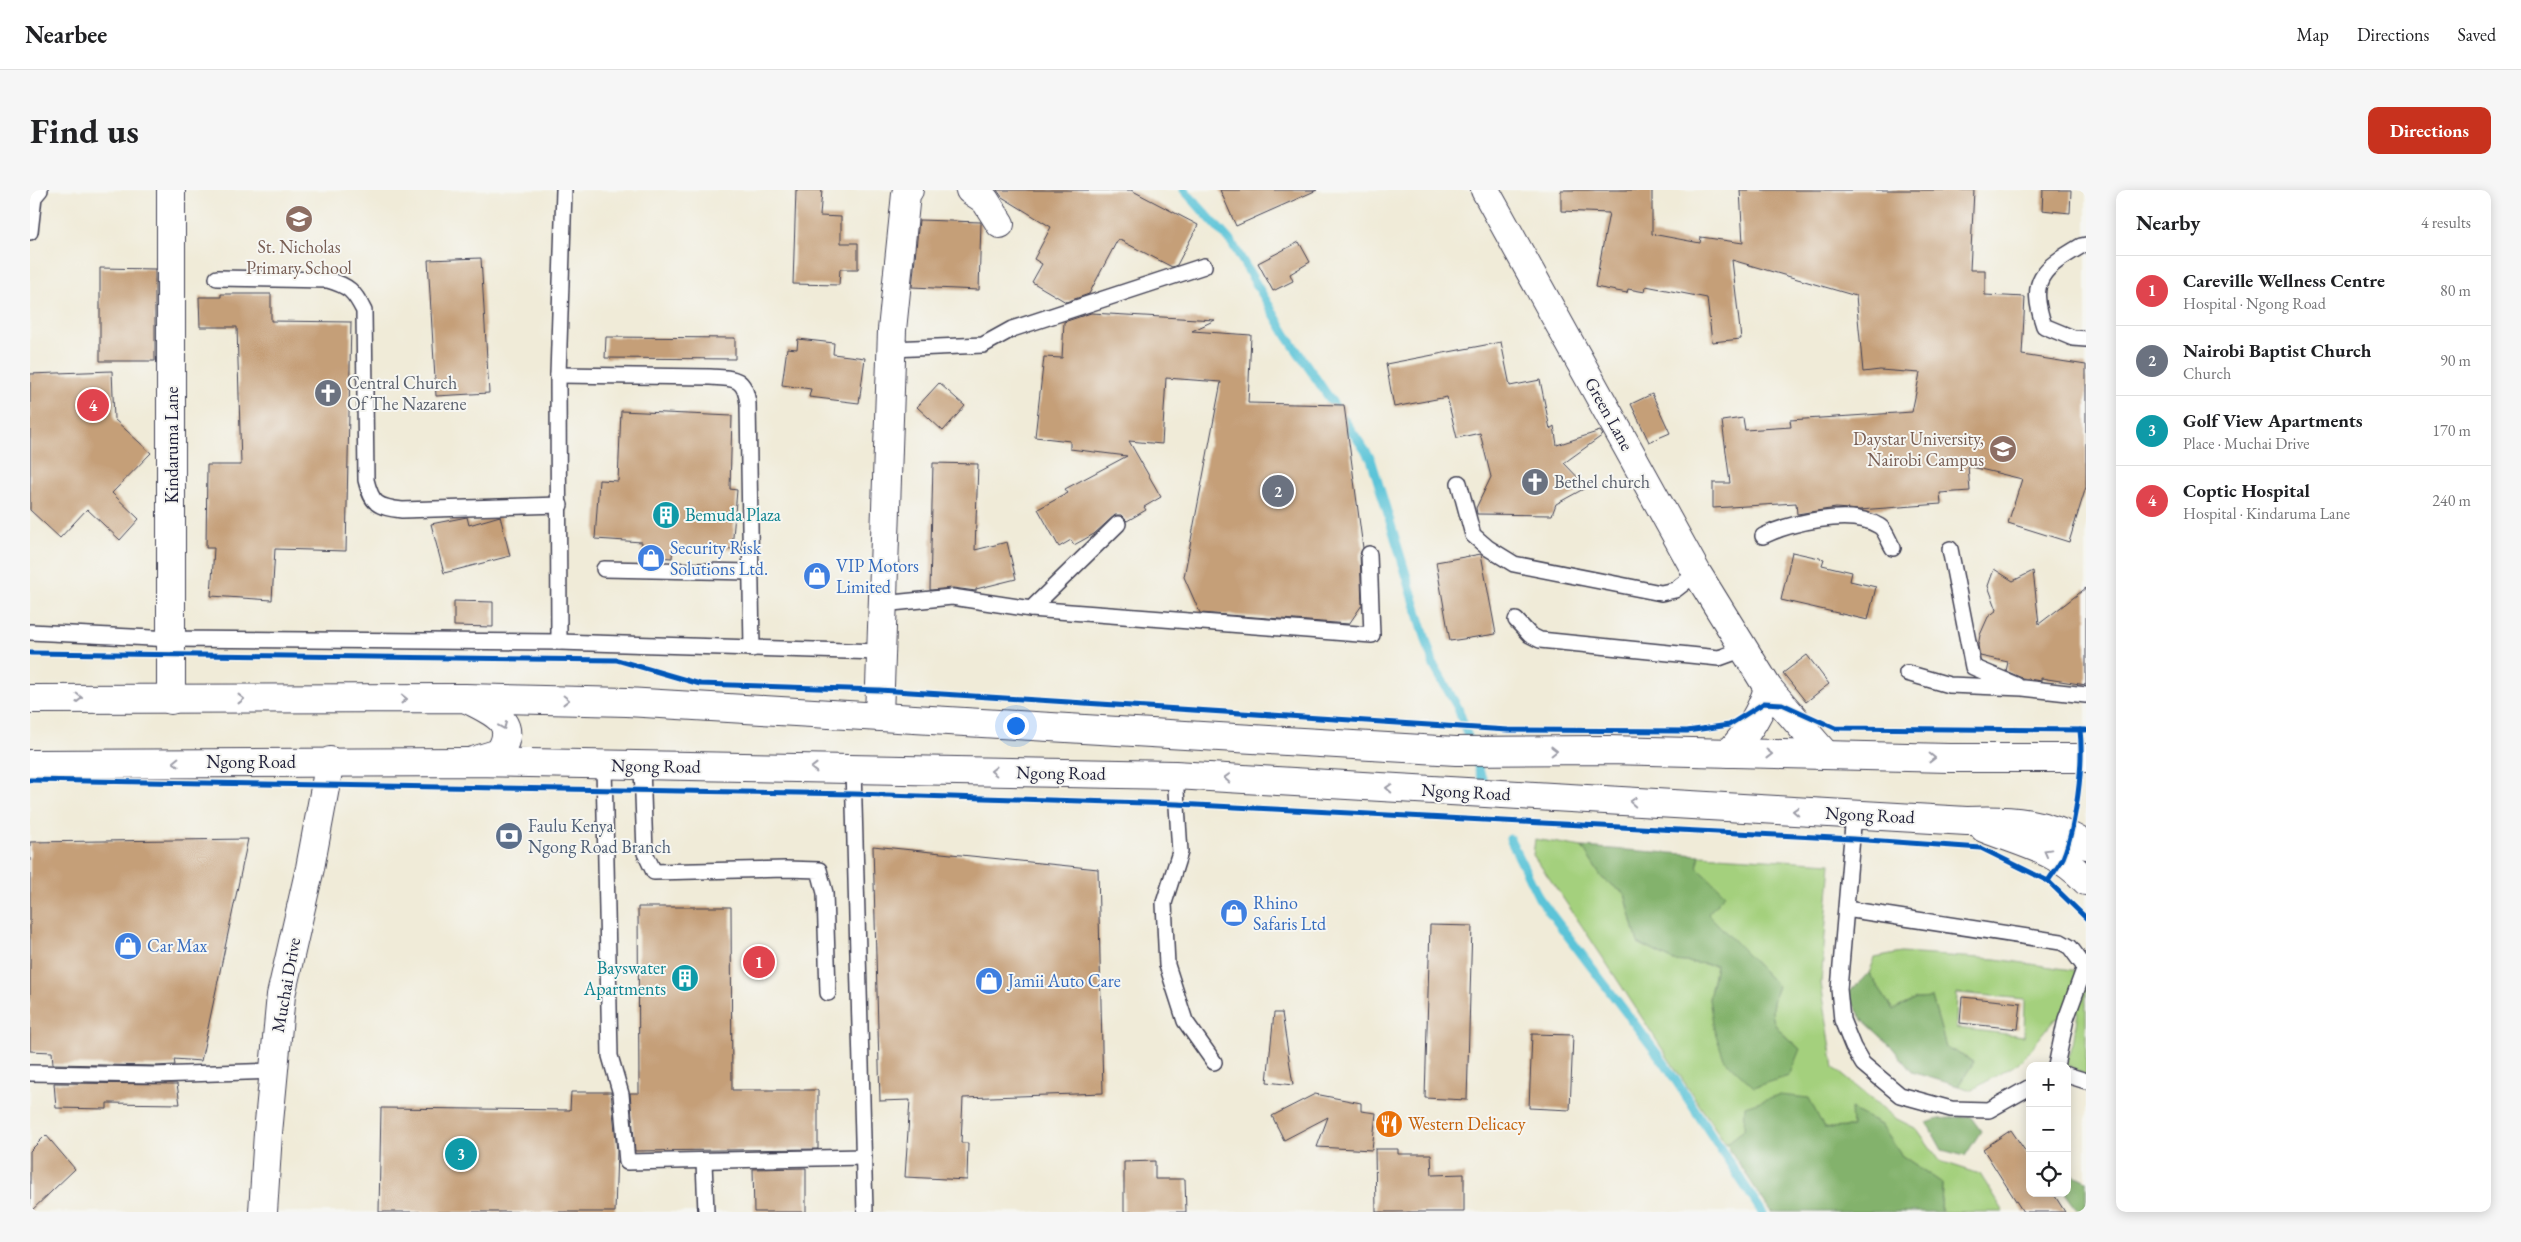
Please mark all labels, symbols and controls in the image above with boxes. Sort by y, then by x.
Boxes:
text: Nearbee [25,19,107,50]
text: Map [2297,23,2329,46]
text: Directions [2357,23,2429,46]
text: Saved [2457,23,2496,46]
button: Directions [2368,107,2491,154]
text: Find us [30,108,139,153]
school or university icon: St. Nicholas Primary School [284,204,314,234]
text: Nearby [2136,209,2200,236]
text: 4 results [2421,212,2471,233]
place label: St. Nicholas Primary School [246,235,352,279]
text: Careville Wellness Centre [2183,268,2385,293]
text: 1 [2148,280,2156,301]
text: 80 m [2440,280,2471,301]
text: Hospital · Ngong Road [2183,293,2326,314]
text: Nairobi Baptist Church [2183,338,2371,363]
text: 2 [2148,350,2156,371]
text: 90 m [2440,350,2471,371]
text: Church [2183,363,2231,384]
place label: Central Church Of The Nazarene [347,371,467,415]
street label: Green Lane [1580,373,1639,454]
church icon: Central Church Of The Nazarene [313,378,343,408]
pin: 4 [77,386,109,424]
street label: Kindaruma Lane [160,387,183,503]
text: Golf View Apartments [2183,408,2363,433]
text: 3 [2148,420,2156,441]
text: 170 m [2432,420,2471,441]
place label: Daystar University, Nairobi Campus [1853,427,1984,471]
text: Place · Muchai Drive [2183,433,2309,454]
school or university icon: Daystar University, Nairobi Campus [1988,434,2018,464]
church icon: Bethel church [1520,467,1550,497]
place label: Bethel church [1554,470,1650,493]
pin: 2 [1262,472,1294,510]
text: Coptic Hospital [2183,478,2310,503]
text: 4 [2148,490,2156,511]
text: 240 m [2432,490,2471,511]
building icon: Bemuda Plaza [651,500,681,530]
place label: Bemuda Plaza [685,503,782,526]
text: Hospital · Kindaruma Lane [2183,503,2350,524]
place label: Security Risk Solutions Ltd. [670,536,768,580]
shop icon: Security Risk Solutions Ltd. [636,543,666,573]
place label: VIP Motors Limited [836,554,919,598]
shop icon: VIP Motors Limited [802,561,832,591]
one-way arrow [75,693,83,703]
one-way arrow [238,694,245,704]
one-way arrow [400,694,408,704]
one-way arrow [562,695,570,706]
your location [1003,713,1029,739]
one-way arrow [497,721,507,730]
one-way arrow [1551,746,1559,756]
one-way arrow [1766,749,1774,760]
street label: Ngong Road [206,750,297,773]
street label: Ngong Road [611,753,702,778]
one-way arrow [1928,753,1936,763]
one-way arrow [172,757,180,768]
street label: Ngong Road [1016,760,1107,785]
one-way arrow [810,762,818,773]
one-way arrow [990,766,998,776]
one-way arrow [1222,773,1230,784]
street label: Ngong Road [1421,778,1512,805]
one-way arrow [1385,782,1393,793]
one-way arrow [1629,796,1637,807]
street label: Ngong Road [1825,801,1916,828]
one-way arrow [1791,806,1799,817]
place label: Faulu Kenya Ngong Road Branch [528,814,671,858]
bank icon: Faulu Kenya Ngong Road Branch [494,821,524,851]
one-way arrow [2044,848,2053,858]
place label: Rhino Safaris Ltd [1253,891,1327,935]
shop icon: Rhino Safaris Ltd [1219,898,1249,928]
shop icon: Car Max [113,931,143,961]
place label: Car Max [147,934,208,957]
street label: Muchai Drive [266,936,305,1034]
pin: 1 [743,943,775,981]
place label: Bayswater Apartments [583,956,666,1000]
building icon: Bayswater Apartments [670,963,700,993]
shop icon: Jamii Auto Care [974,966,1004,996]
place label: Jamii Auto Care [1006,969,1121,992]
map controls [2026,1062,2071,1197]
button: + [2026,1062,2071,1107]
button: − [2026,1107,2071,1152]
restaurant icon: Western Delicacy [1374,1109,1404,1139]
place label: Western Delicacy [1408,1112,1526,1135]
pin: 3 [445,1135,477,1173]
button: locate [2026,1152,2071,1197]

